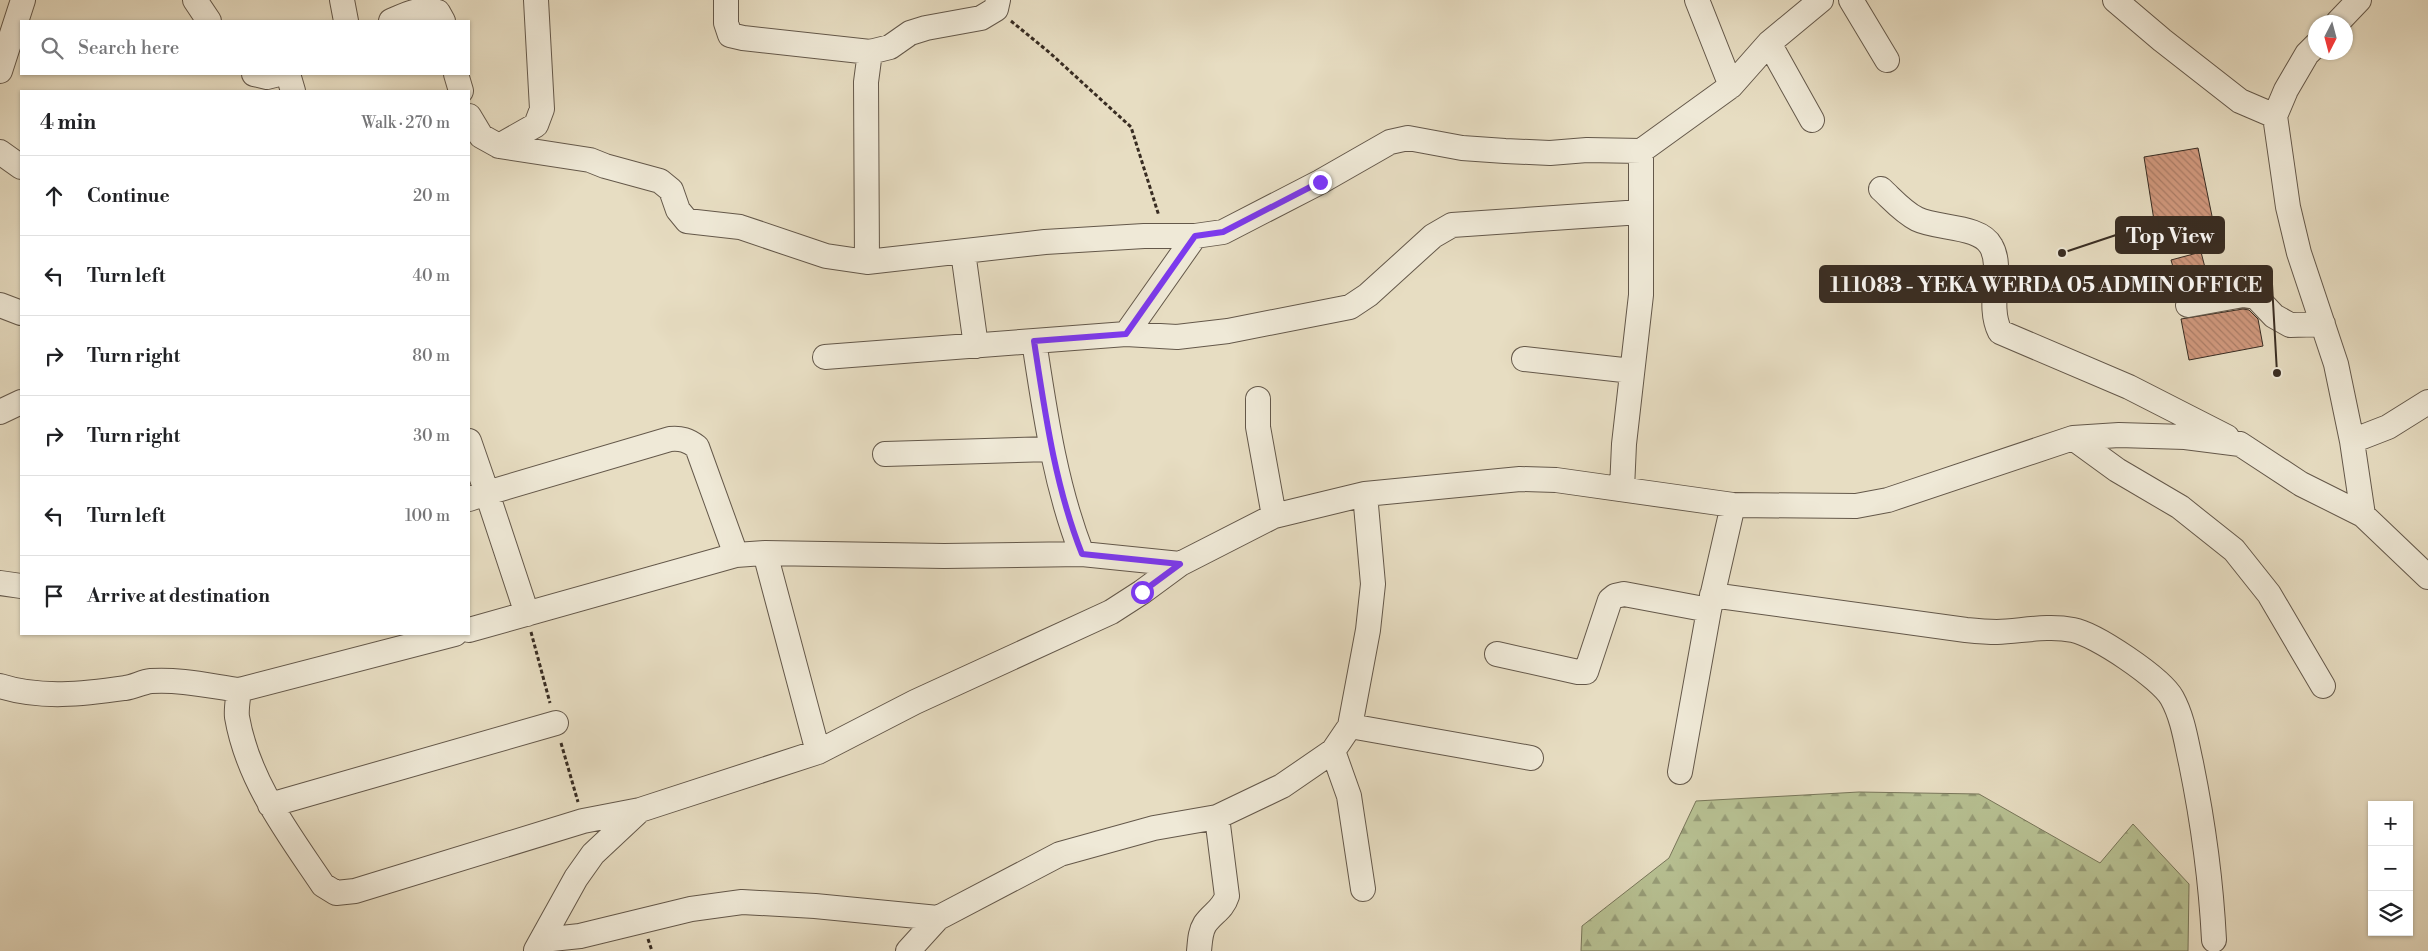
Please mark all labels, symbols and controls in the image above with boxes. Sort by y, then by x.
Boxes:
north arrow [2308,15,2353,60]
search box [20,20,470,75]
icon: search [38,34,66,62]
text: Search here [78,36,179,60]
text: 4 min [40,110,96,136]
text: Walk · 270 m [361,113,450,133]
route end [1309,171,1332,194]
icon: ahead [40,182,68,210]
text: Continue [87,184,170,208]
text: 20 m [413,186,450,206]
callout: Top View [2116,217,2224,253]
text: Top View [2126,224,2214,250]
icon: left [40,262,68,290]
text: Turn left [87,264,166,288]
text: 40 m [413,266,450,286]
callout: 111083 - YEKA WERDA 05 ADMIN OFFICE [1820,266,2272,302]
text: 111083 - YEKA WERDA 05 ADMIN OFFICE [1830,273,2262,299]
icon: right [40,342,68,370]
text: Turn right [87,344,180,368]
text: 80 m [412,346,450,366]
icon: right [40,422,68,450]
text: Turn right [87,424,180,448]
text: 30 m [413,426,450,446]
icon: left [40,502,68,530]
text: Turn left [87,504,166,528]
text: 100 m [405,506,450,526]
route start [1131,581,1154,604]
icon: arrive [40,582,68,610]
text: Arrive at destination [87,584,270,608]
map controls [2368,801,2413,936]
button: + [2368,801,2413,846]
button: − [2368,846,2413,891]
button: layers [2368,891,2413,936]

